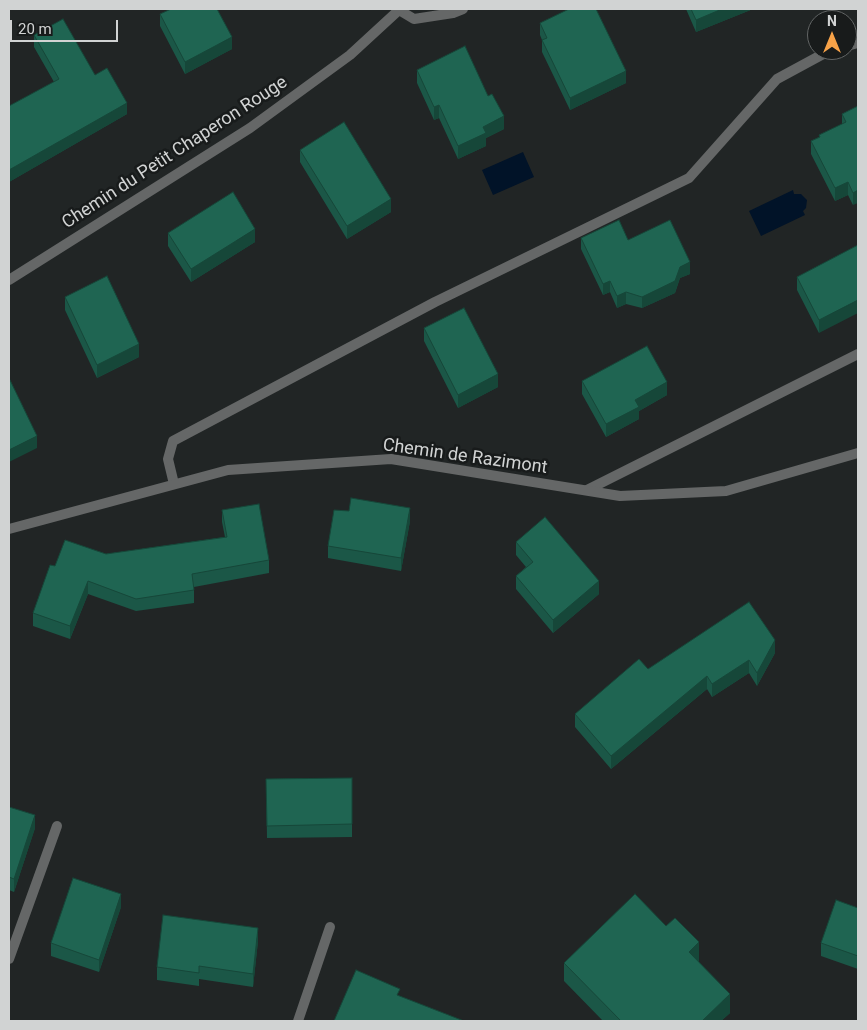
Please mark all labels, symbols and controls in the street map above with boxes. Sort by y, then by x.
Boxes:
scale bar [12,10,120,42]
north arrow [807,10,857,60]
text: N [827,13,837,29]
text: 20 m [18,20,52,38]
street label: Chemin du Petit Chaperon Rouge [58,72,292,234]
street label: Chemin de Razimont [381,435,549,479]

